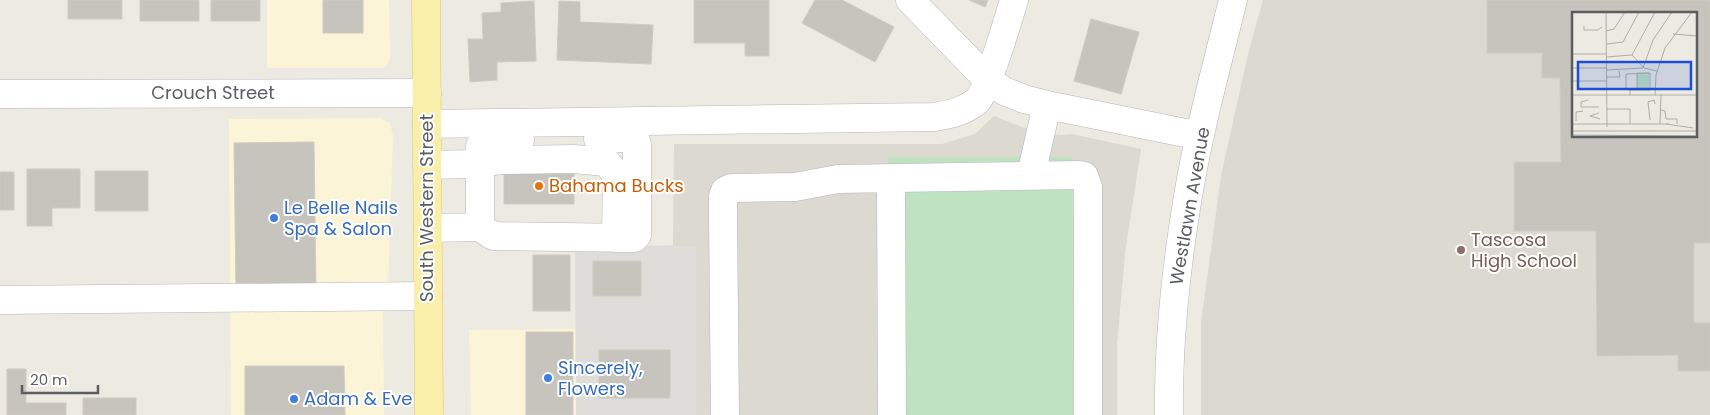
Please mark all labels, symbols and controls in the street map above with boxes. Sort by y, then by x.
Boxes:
inset map [1572,12,1698,138]
street label: Crouch Street [151,80,275,105]
street label: South Western Street [414,114,439,302]
street label: Westlawn Avenue [1163,125,1216,287]
place label: Bahama Bucks [549,173,684,198]
marker: Bahama Bucks [533,180,545,192]
place label: Le Belle Nails Spa & Salon [284,195,398,241]
marker: Le Belle Nails Spa & Salon [268,212,280,224]
place label: Tascosa High School [1471,227,1577,273]
marker: Tascosa High School [1455,244,1467,256]
place label: Sincerely, Flowers [558,355,643,401]
scale bar [22,362,99,394]
text: 20 m [30,369,68,390]
marker: Sincerely, Flowers [542,372,554,384]
place label: Adam & Eve [304,386,412,411]
marker: Adam & Eve [288,393,300,405]

